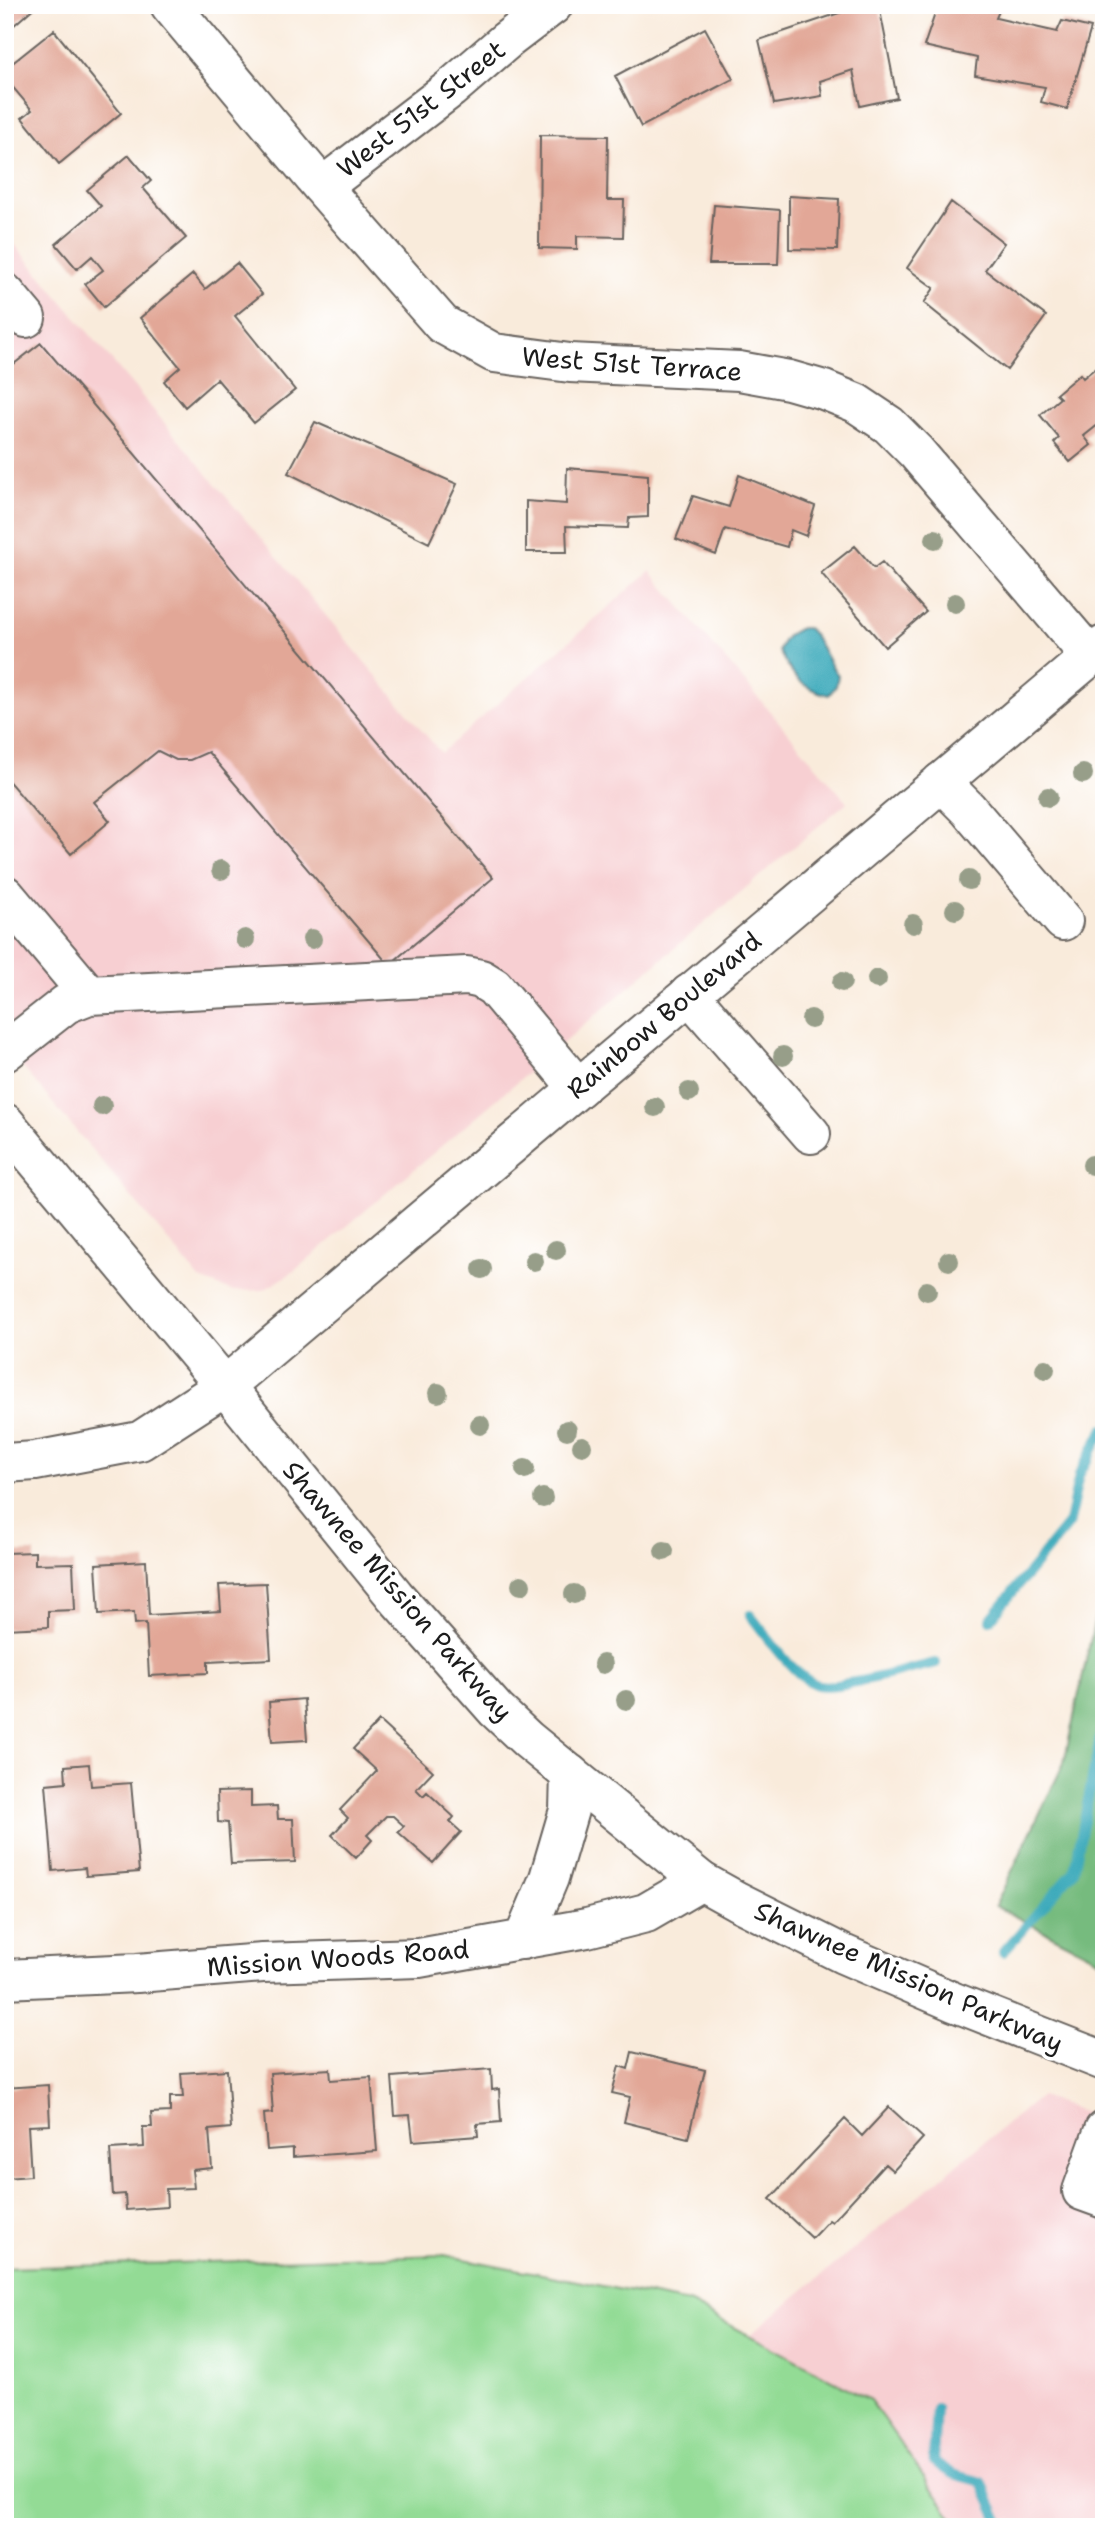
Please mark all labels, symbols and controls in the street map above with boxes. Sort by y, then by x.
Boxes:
street label: West 51st Street [329,32,512,185]
street label: West 51st Terrace [521,338,743,389]
street label: Rainbow Boulevard [559,923,768,1106]
street label: Shawnee Mission Parkway [275,1453,521,1728]
street label: Shawnee Mission Parkway [749,1893,1069,2061]
street label: Mission Woods Road [206,1931,470,1984]

